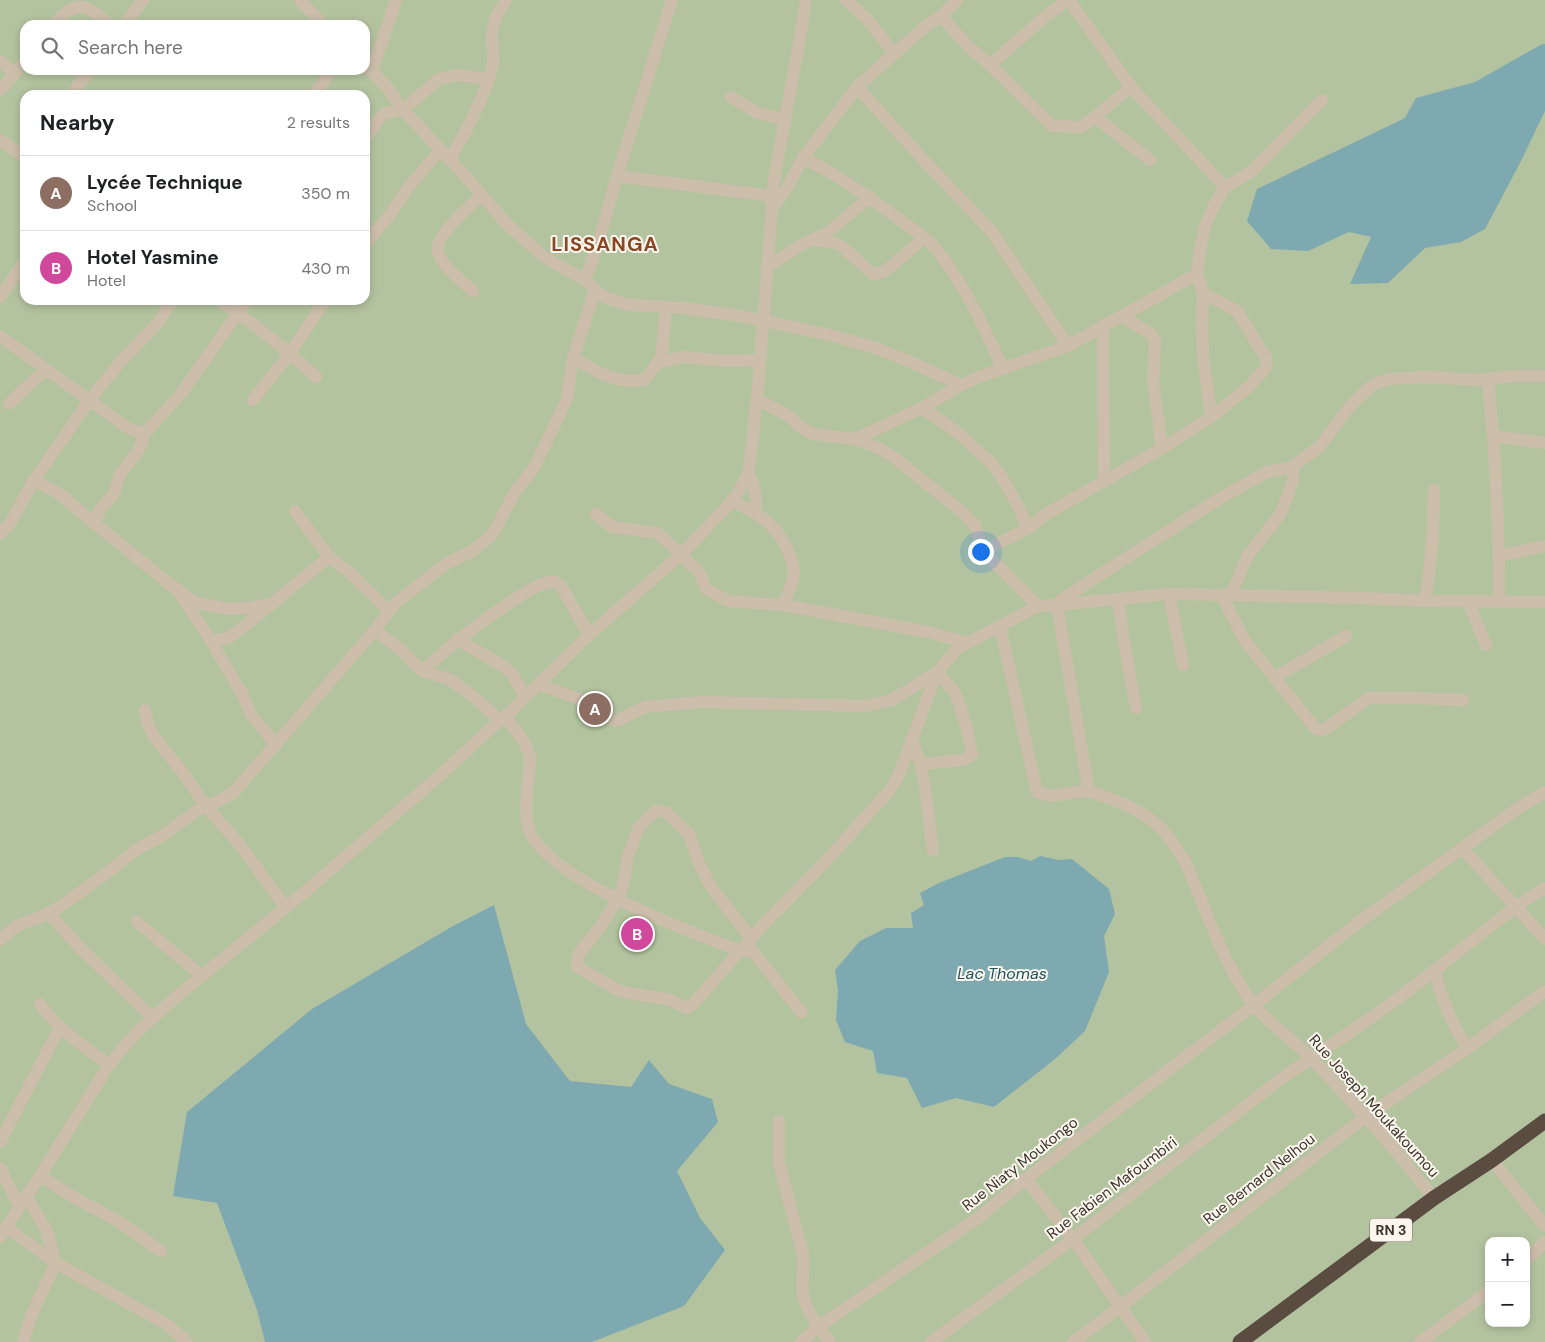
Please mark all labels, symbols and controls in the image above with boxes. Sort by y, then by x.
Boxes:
search box [20,20,370,75]
icon: search [38,34,66,62]
text: Search here [78,35,183,60]
text: Nearby [40,109,114,137]
text: 2 results [287,112,350,133]
text: Lycée Technique [87,170,243,195]
text: A [50,183,62,204]
text: 350 m [301,183,350,204]
text: School [87,195,137,216]
district label: LISSANGA [551,231,659,257]
text: Hotel Yasmine [87,245,219,270]
text: B [51,258,61,279]
text: 430 m [301,258,350,279]
text: Hotel [87,270,126,291]
your location [968,539,994,565]
pin: A [579,690,611,728]
pin: B [621,915,653,953]
water label: Lac Thomas [957,963,1047,984]
street label: Rue Joseph Moukakoumou [1304,1030,1444,1182]
street label: Rue Niaty Moukongo [958,1112,1082,1216]
street label: Rue Bernard Nelhou [1199,1129,1319,1229]
street label: Rue Fabien Mafoumbiri [1043,1132,1181,1244]
road number: RN 3 [1370,1218,1412,1242]
map controls [1485,1237,1530,1327]
button: + [1485,1237,1530,1282]
button: − [1485,1282,1530,1327]

